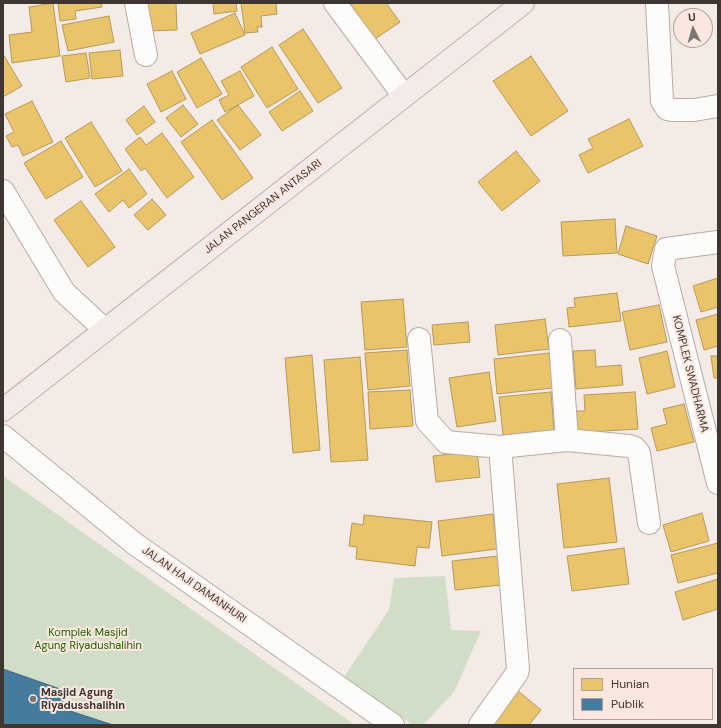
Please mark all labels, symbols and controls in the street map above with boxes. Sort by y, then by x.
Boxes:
north arrow [673,8,713,48]
text: U [688,10,696,24]
street label: JALAN PANGERAN ANTASARI [202,157,324,257]
street label: KOMPLEK SWADHARMA [669,314,711,434]
street label: JALAN HAJI DAMANHURI [139,544,249,626]
park label: Komplek Masjid Agung Riyadushalihin [34,626,142,652]
legend [573,668,713,720]
text: Hunian [611,676,649,692]
place label: Masjid Agung Riyadusshalihin [41,686,125,712]
marker: Masjid Agung Riyadusshalihin [28,694,38,704]
text: Publik [611,696,644,712]

